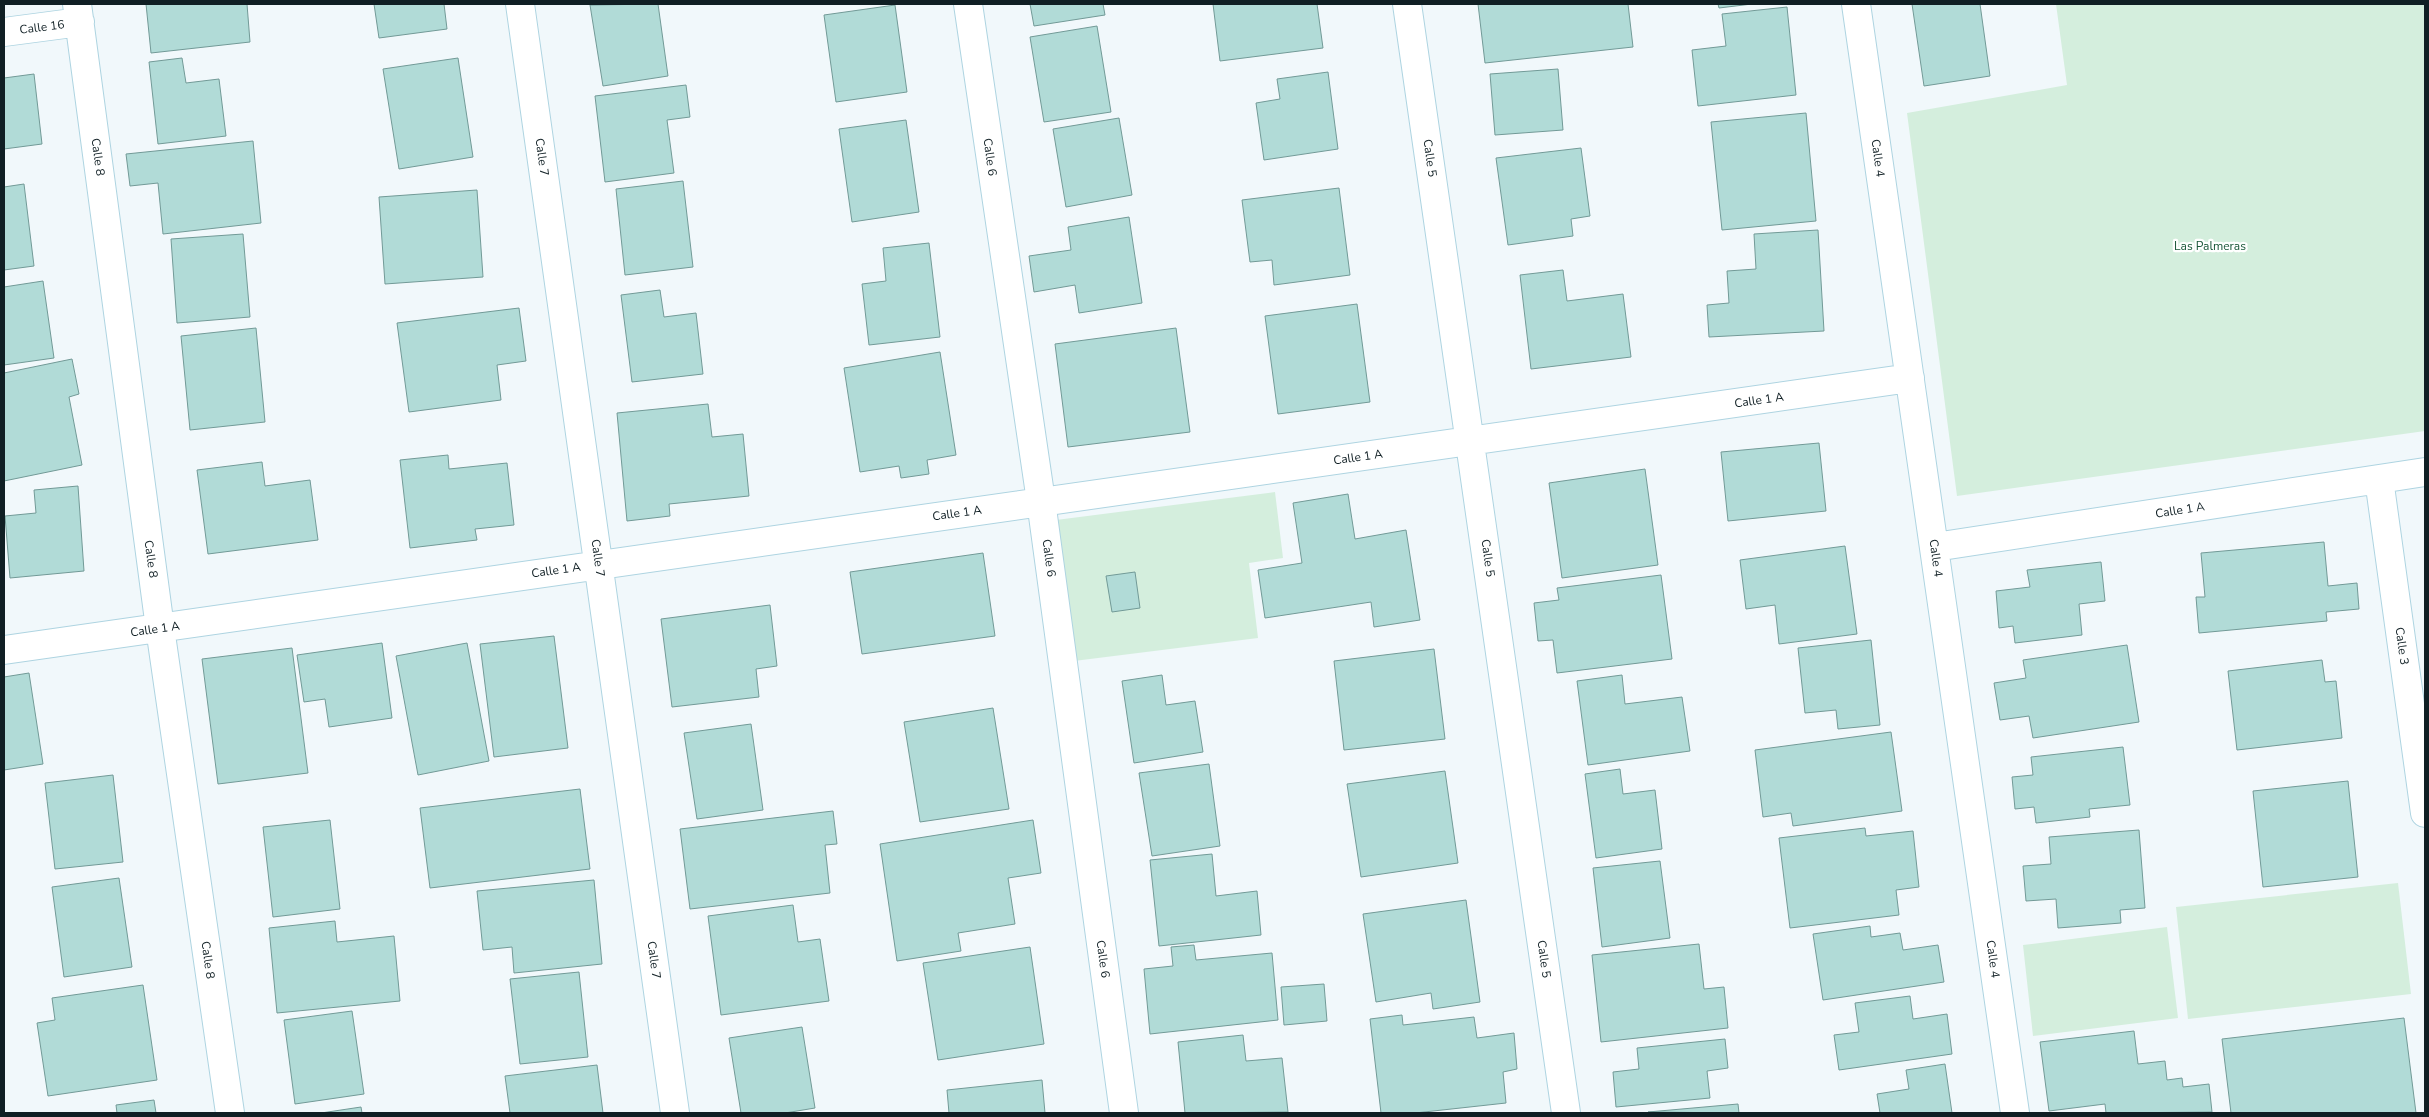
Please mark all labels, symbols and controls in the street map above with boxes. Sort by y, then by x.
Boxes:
street label: Calle 16 [19,16,65,38]
street label: Calle 8 [87,137,109,177]
street label: Calle 7 [531,137,553,177]
street label: Calle 6 [979,137,1001,177]
street label: Calle 5 [1419,138,1441,178]
street label: Calle 4 [1867,138,1889,178]
park label: Las Palmeras [2174,238,2246,254]
street label: Calle 1 A [1733,389,1785,411]
street label: Calle 1 A [1332,446,1384,468]
street label: Calle 1 A [2154,498,2206,522]
street label: Calle 1 A [931,502,983,524]
street label: Calle 7 [587,538,609,578]
street label: Calle 6 [1038,538,1060,578]
street label: Calle 5 [1477,538,1499,578]
street label: Calle 4 [1925,538,1947,578]
street label: Calle 8 [140,539,162,579]
street label: Calle 1 A [530,559,582,581]
street label: Calle 1 A [129,618,181,640]
street label: Calle 3 [2391,626,2413,666]
street label: Calle 6 [1092,939,1114,979]
street label: Calle 5 [1533,939,1555,979]
street label: Calle 4 [1982,939,2004,979]
street label: Calle 8 [197,940,219,980]
street label: Calle 7 [643,940,665,980]

